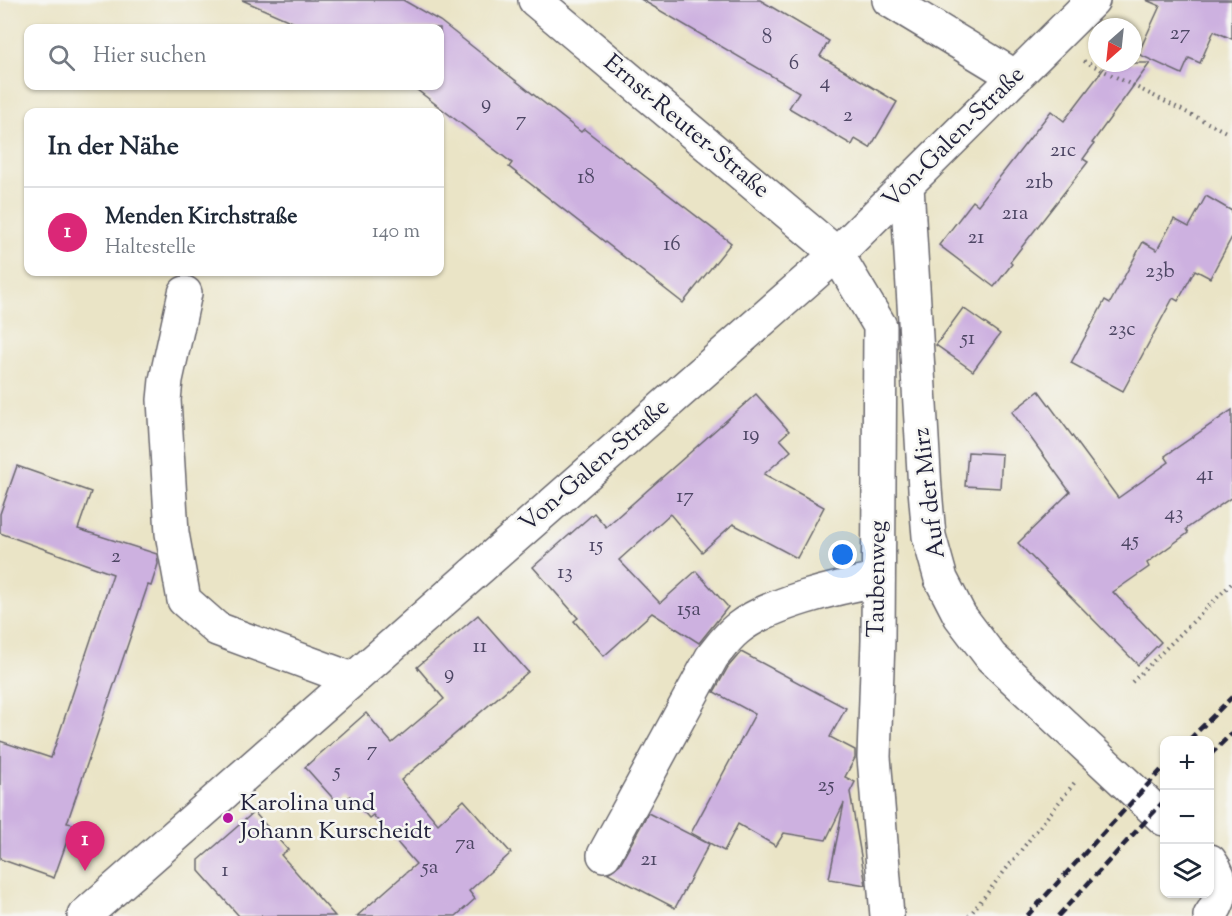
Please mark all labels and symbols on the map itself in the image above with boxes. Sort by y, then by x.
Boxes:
north arrow [1088,18,1142,72]
house number: 27 [1170,19,1191,49]
house number: 8 [762,23,772,53]
street label: Ernst-Reuter-Straße [595,47,777,207]
house number: 6 [789,49,799,79]
street label: Von-Galen-Straße [875,59,1033,217]
house number: 4 [820,68,830,98]
house number: 9 [481,89,491,119]
house number: 2 [843,101,853,131]
house number: 7 [516,106,527,136]
house number: 21c [1050,136,1076,166]
house number: 18 [577,163,595,193]
house number: 21b [1025,168,1053,198]
house number: 21a [1002,199,1029,229]
house number: 21 [968,223,984,253]
house number: 16 [663,230,681,260]
house number: 23b [1145,257,1175,287]
house number: 23c [1108,315,1136,345]
house number: 51 [960,324,975,354]
street label: Von-Galen-Straße [512,391,678,541]
house number: 19 [742,420,760,450]
street label: Auf der Mirz [905,426,955,560]
house number: 41 [1196,460,1214,490]
house number: 17 [676,482,694,512]
house number: 43 [1164,499,1184,529]
street label: Taubenweg [860,520,896,638]
house number: 45 [1121,526,1139,556]
house number: 15 [589,531,603,561]
your location [828,540,857,569]
house number: 2 [111,542,121,572]
house number: 13 [557,558,573,588]
house number: 15a [677,595,701,625]
house number: 11 [473,632,487,662]
house number: 9 [444,659,454,689]
house number: 7 [367,736,378,766]
house number: 5 [332,757,341,787]
house number: 25 [817,771,835,801]
place label: Karolina und Johann Kurscheidt [238,787,431,849]
marker: Karolina und Johann Kurscheidt [221,811,235,825]
pin: 1 [66,822,104,871]
house number: 7a [455,829,475,859]
house number: 21 [641,845,657,875]
house number: 5a [421,853,439,883]
house number: 1 [221,856,229,886]

